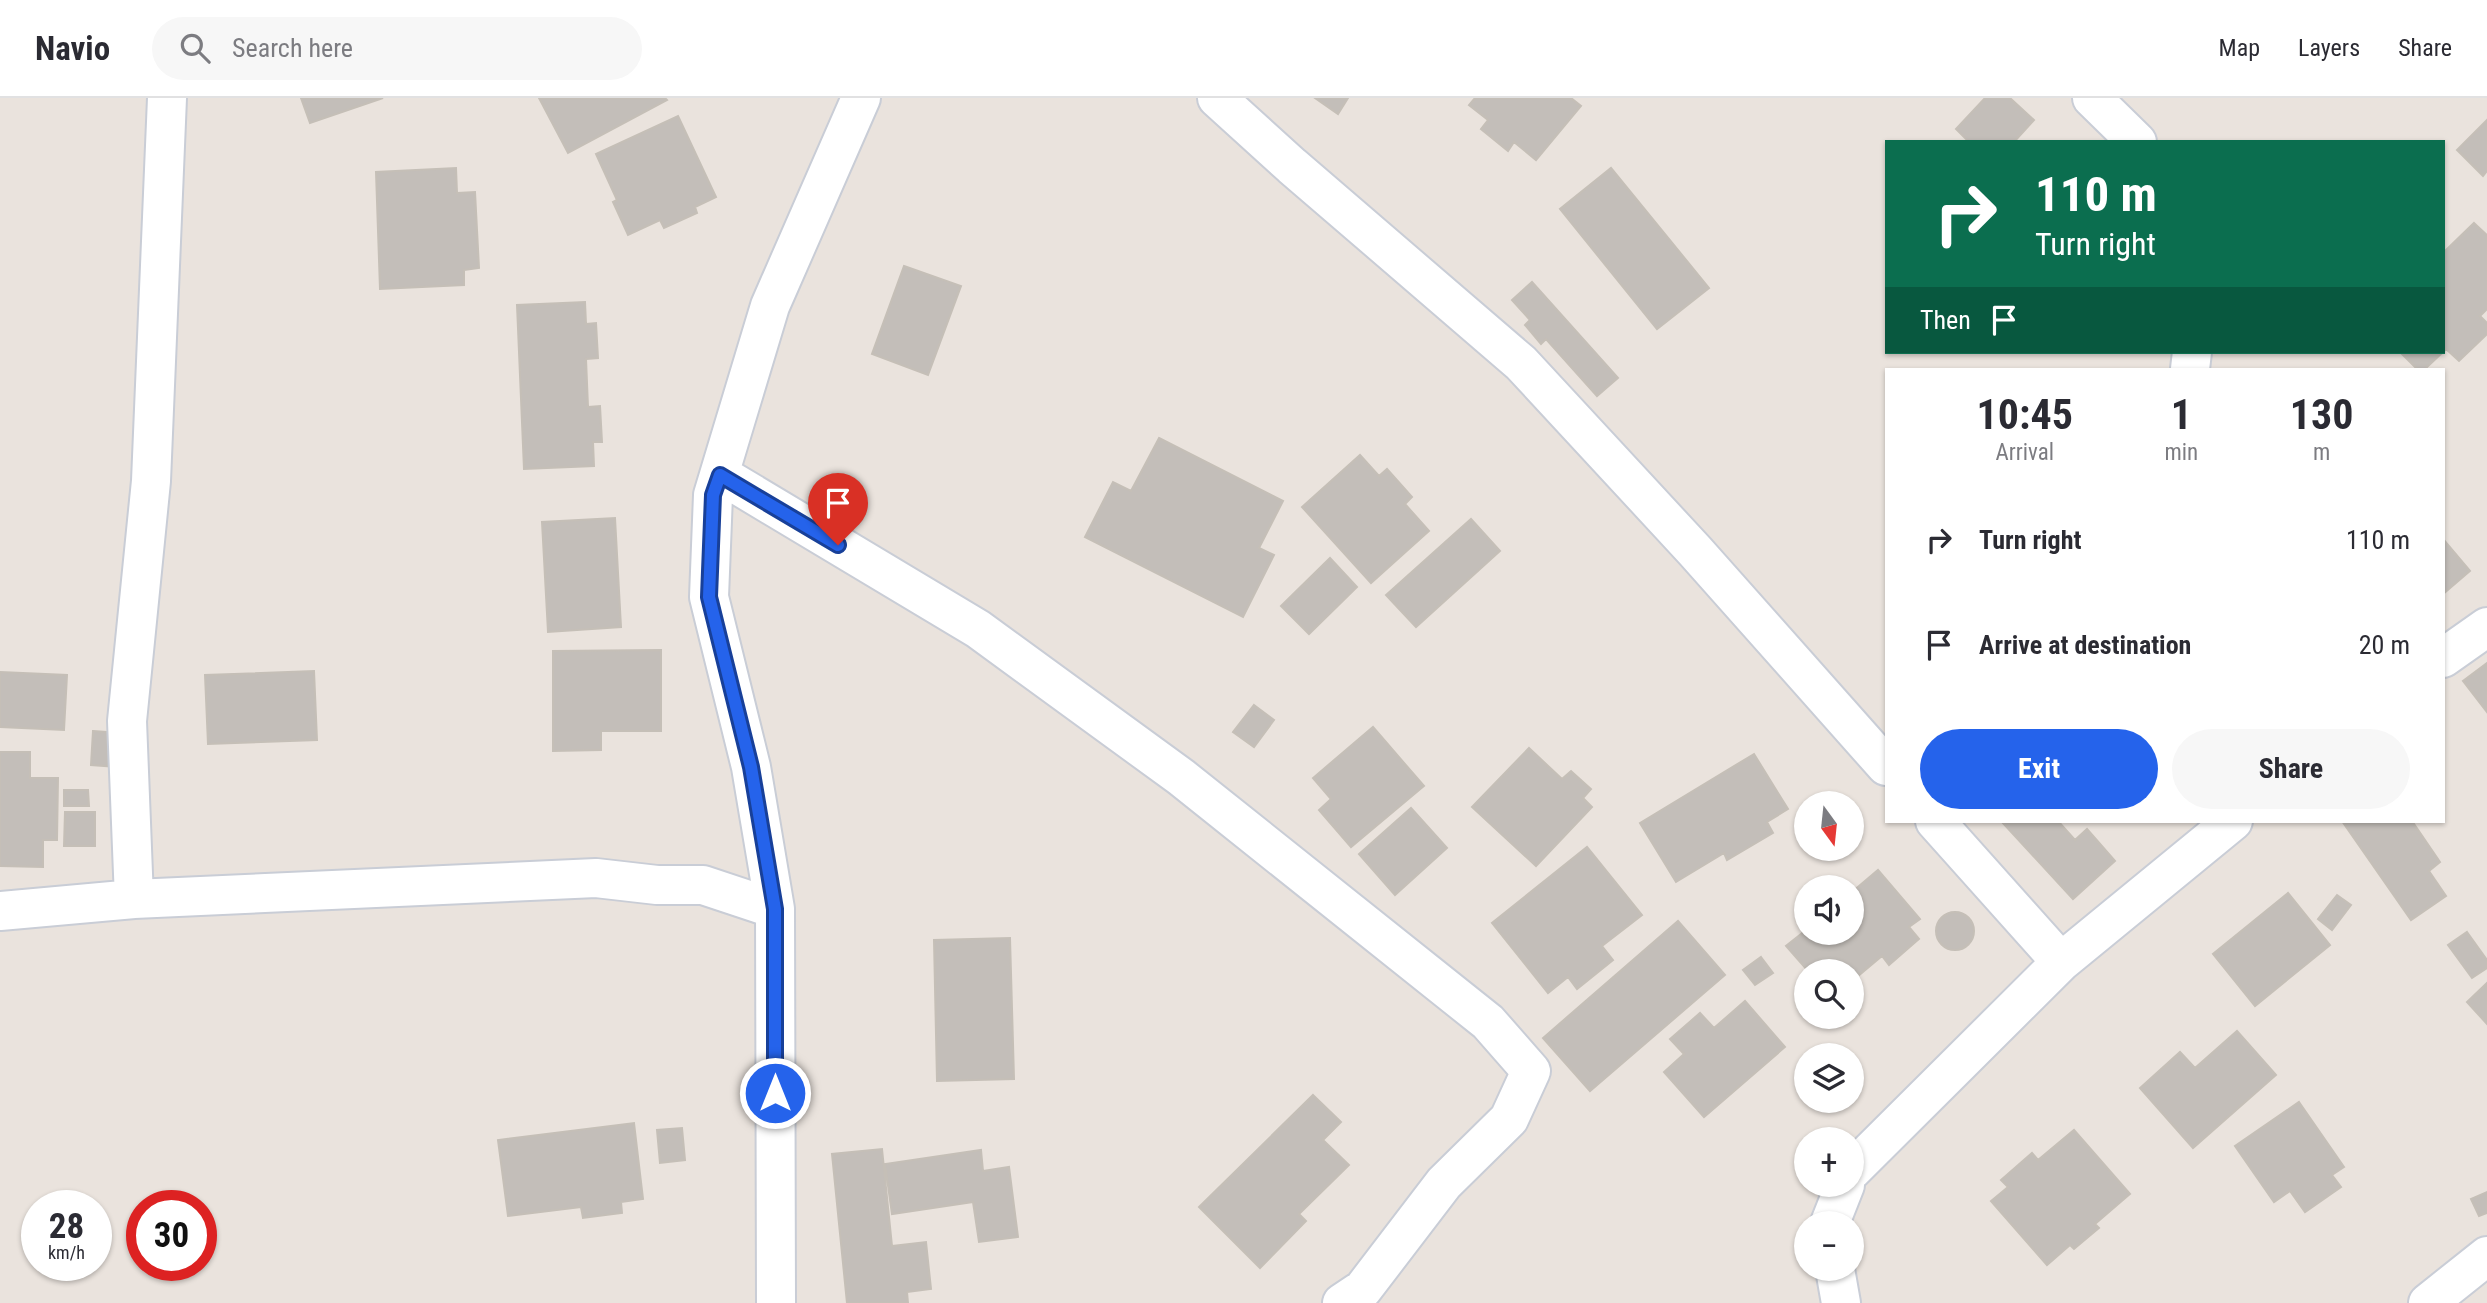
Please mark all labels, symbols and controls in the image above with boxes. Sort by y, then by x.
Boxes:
search box [152,17,642,80]
text: Navio [35,29,110,68]
icon: search [176,29,214,67]
text: Search here [232,33,353,63]
text: Map [2219,34,2260,62]
text: Layers [2298,34,2360,62]
text: Share [2398,34,2452,62]
text: 110 m [2035,166,2157,223]
icon: right [1920,168,2011,259]
text: Turn right [2035,225,2156,263]
icon: arrive [1985,301,2023,339]
text: Then [1920,305,1971,335]
text: 10:45 [1977,390,2073,439]
text: 1 [2171,390,2192,439]
text: 130 [2290,390,2353,439]
text: Arrival [1995,439,2054,466]
text: min [2164,439,2198,466]
text: m [2313,439,2330,466]
pin [808,473,868,545]
icon: arrive [819,484,857,522]
icon: right [1920,521,1958,559]
text: Turn right [1979,525,2081,555]
text: 110 m [2346,525,2410,555]
icon: arrive [1920,626,1958,664]
text: Arrive at destination [1979,630,2191,660]
text: 20 m [2359,630,2410,660]
button: Exit [1920,729,2158,809]
button: Share [2172,729,2410,809]
north arrow [1794,791,1864,861]
map controls [1794,791,1864,1281]
button: sound [1794,875,1864,945]
button: search [1794,959,1864,1029]
button: layers [1794,1043,1864,1113]
position arrow [738,1056,812,1130]
button: + [1794,1127,1864,1197]
speed limit sign: 30 [126,1190,217,1281]
text: 28 [49,1206,84,1247]
button: − [1794,1211,1864,1281]
text: km/h [48,1242,85,1263]

